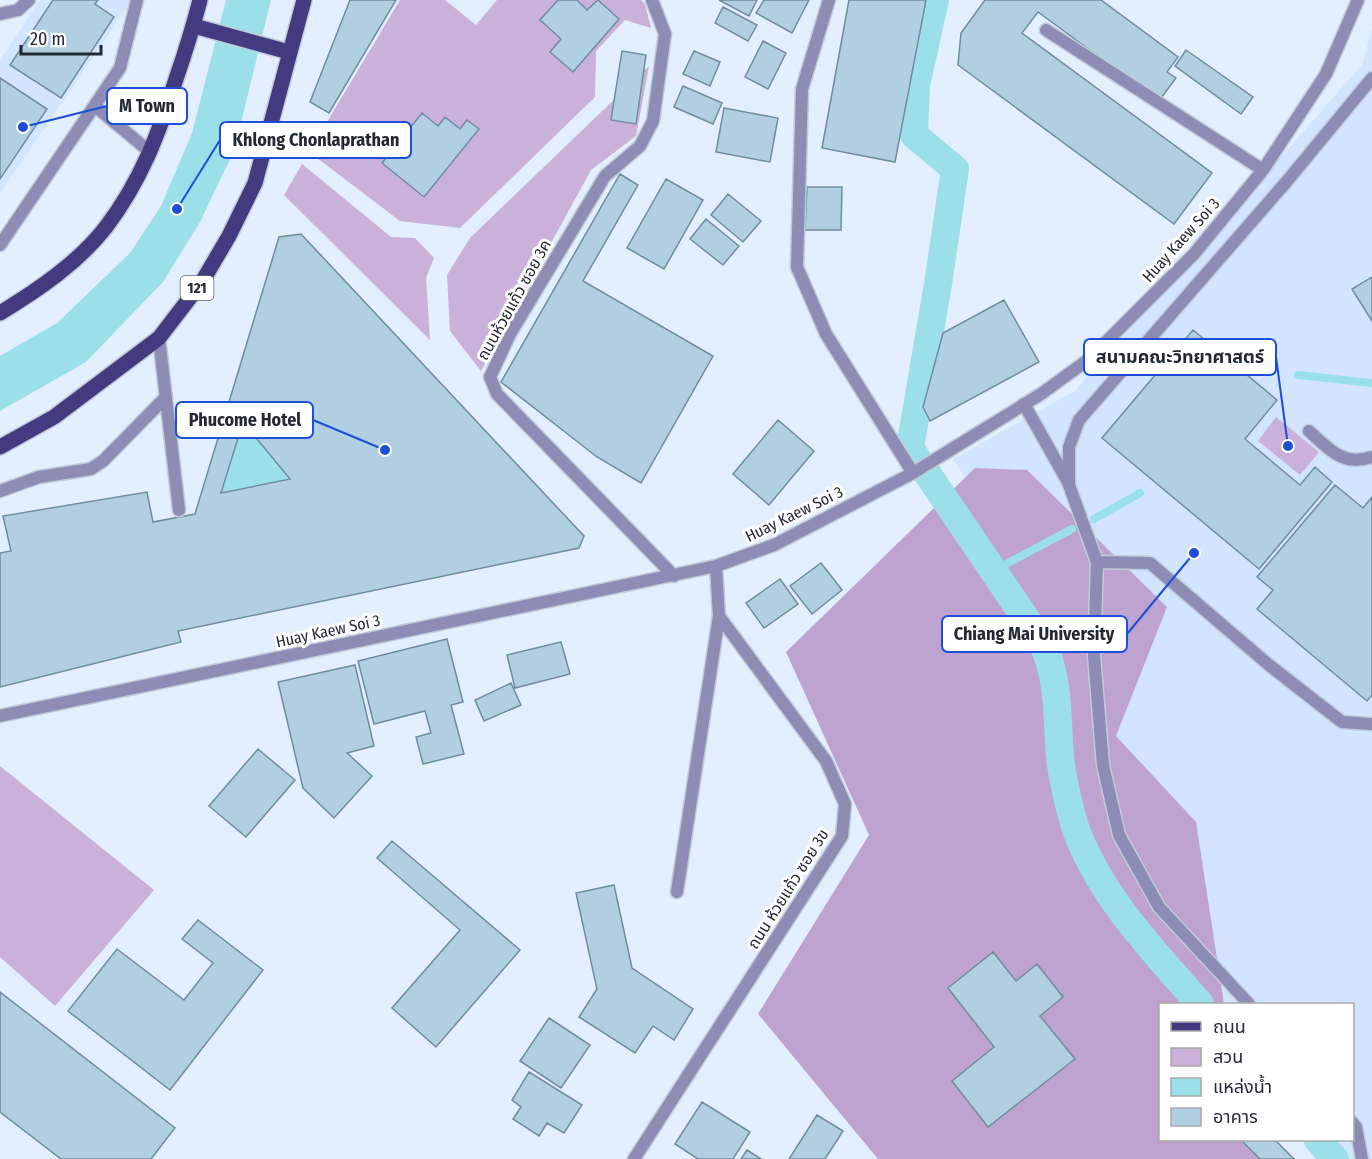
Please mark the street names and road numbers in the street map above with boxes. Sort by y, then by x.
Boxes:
street label: Huay Kaew Soi 3 [1138,194,1224,286]
street label: ถนนห้วยแก้ว ซอย 3ค [473,236,555,364]
road number: 121 [180,276,214,300]
street label: Huay Kaew Soi 3 [742,482,846,546]
street label: Huay Kaew Soi 3 [274,611,382,651]
street label: ถนน ห้วยแก้ว ซอย 3ข [744,826,832,952]

